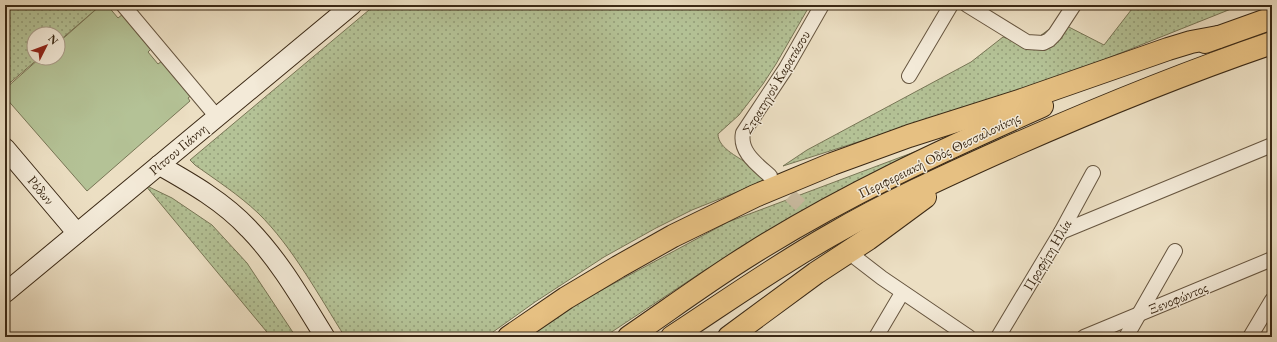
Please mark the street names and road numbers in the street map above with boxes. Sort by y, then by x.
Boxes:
street label: Στρατηγού Καρατάσου [738,27,814,137]
street label: Περιφερειακή Οδός Θεσσαλονίκης [855,108,1023,202]
street label: Ρίτσου Γιάννη [145,119,211,179]
street label: Ρόδων [24,172,59,209]
street label: Προφήτη Ηλία [1019,216,1076,294]
street label: Ξενοφώντος [1146,278,1210,318]

